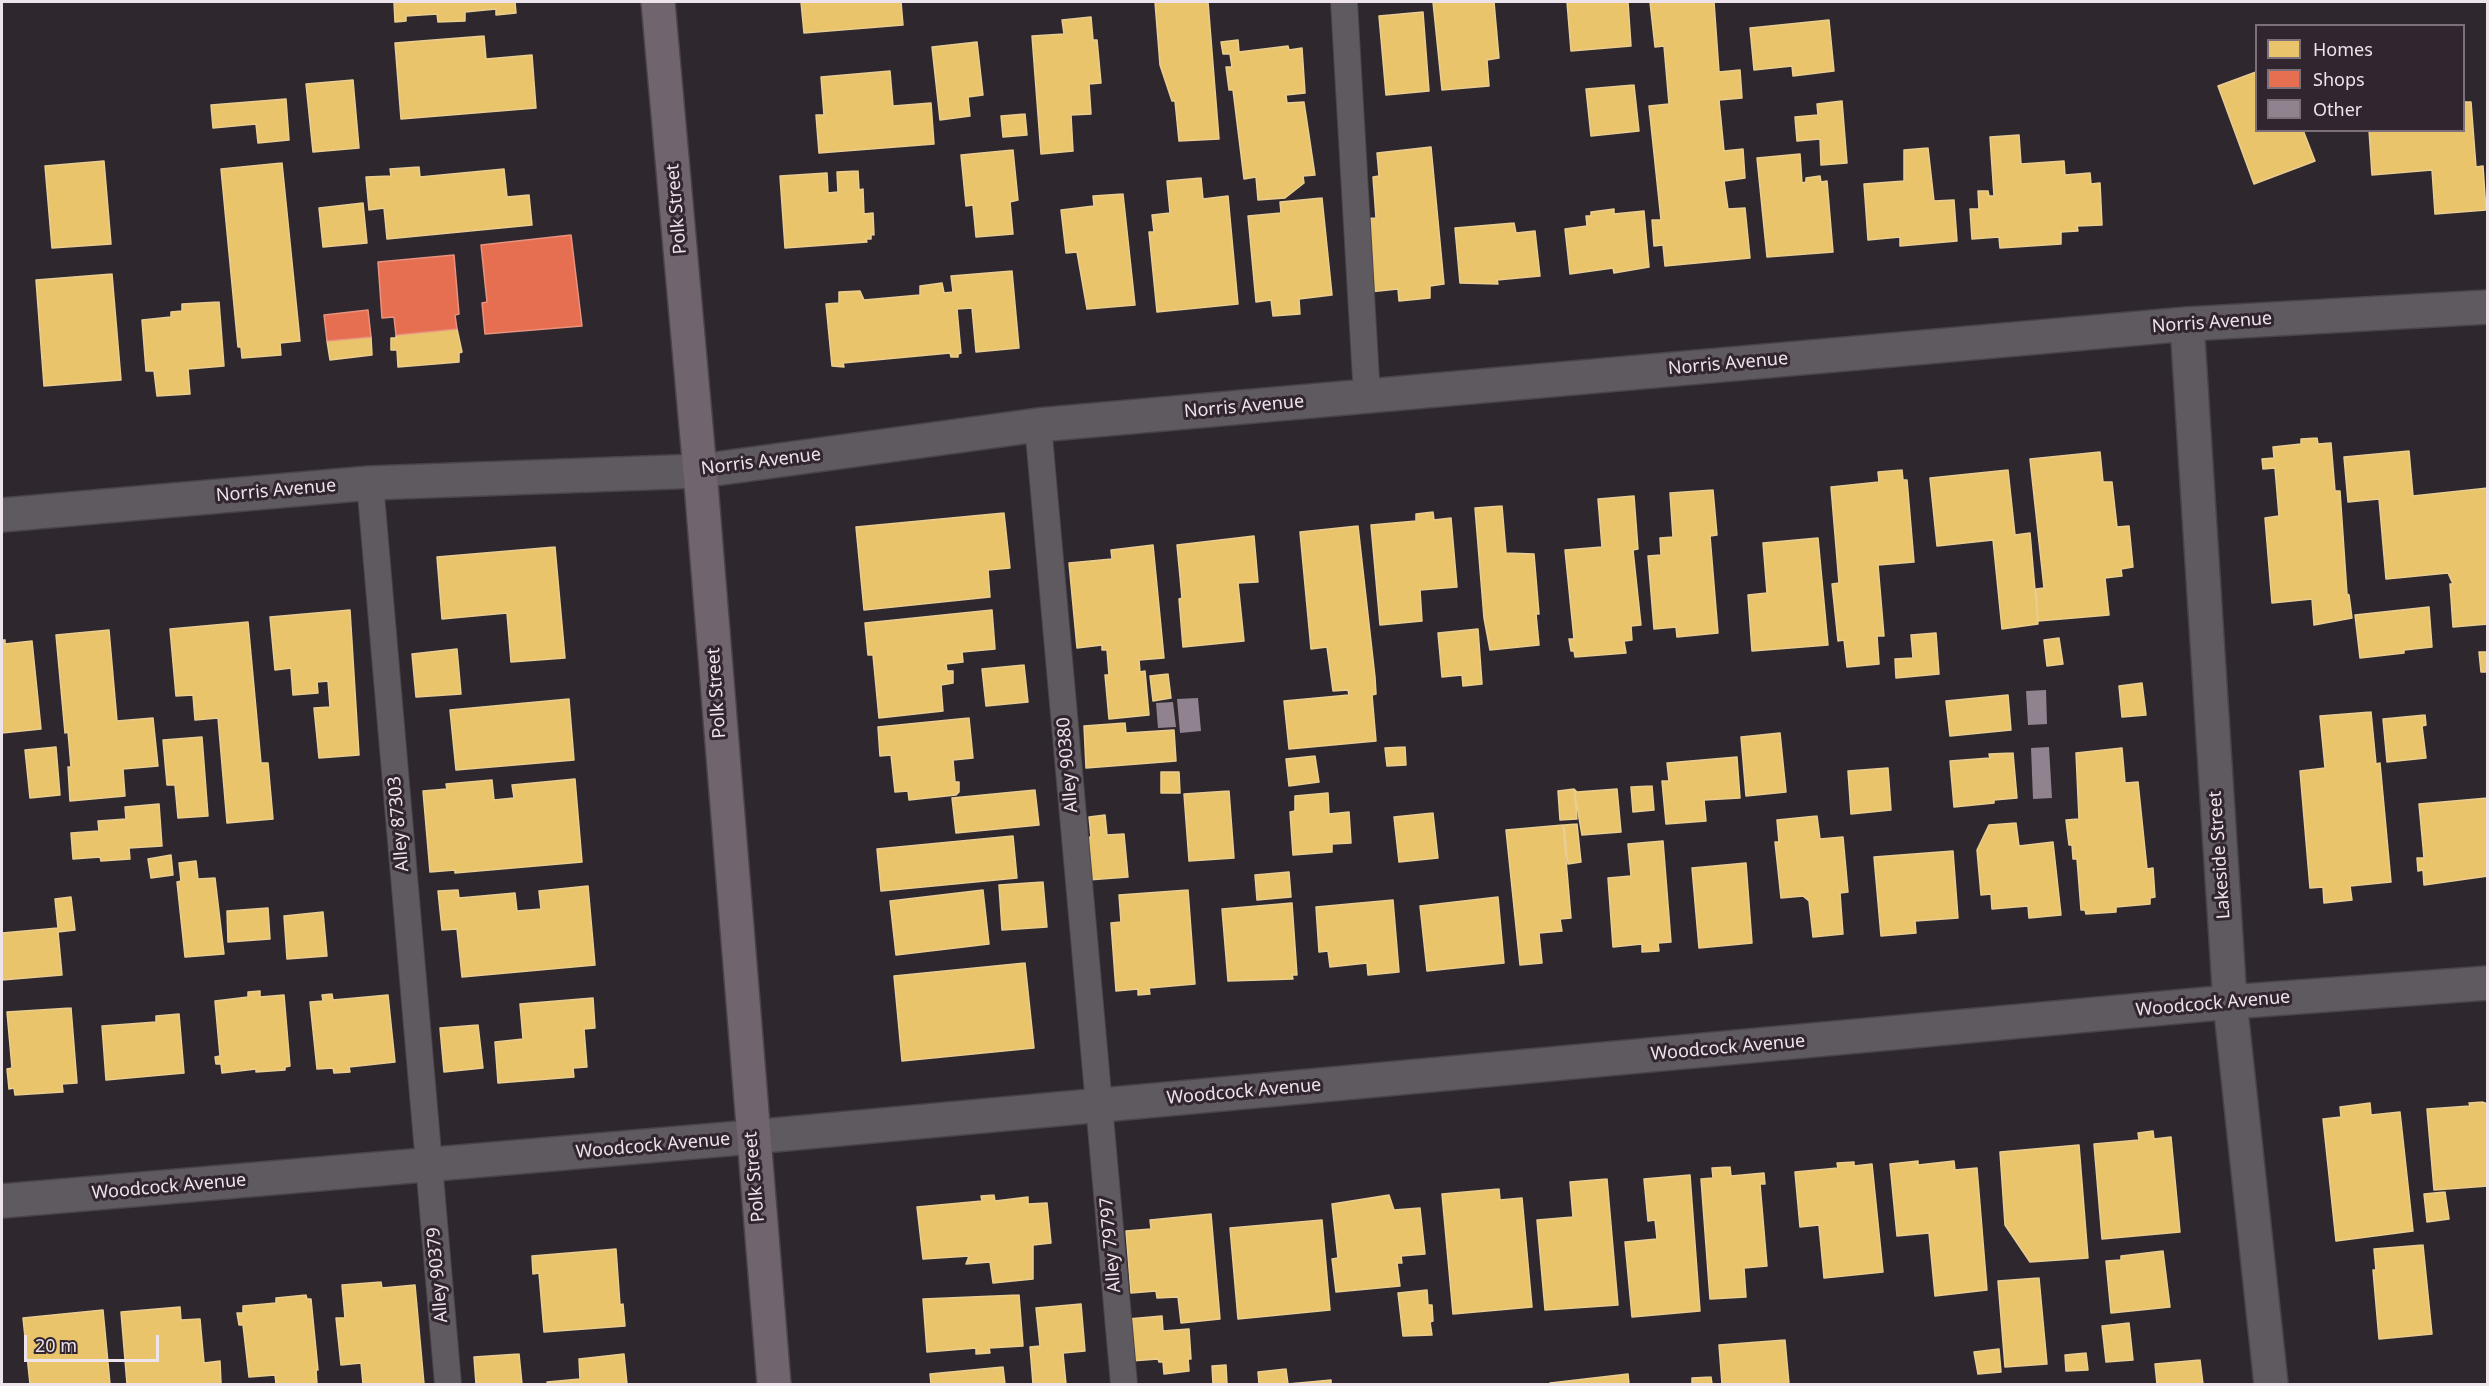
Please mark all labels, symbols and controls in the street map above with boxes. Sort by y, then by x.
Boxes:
legend [2255,24,2465,132]
text: Homes [2313,37,2373,61]
text: Shops [2313,67,2365,91]
text: Other [2313,97,2362,121]
street label: Polk Street [662,163,692,255]
street label: Norris Avenue [2151,308,2273,338]
street label: Norris Avenue [1667,348,1789,380]
street label: Norris Avenue [1183,391,1305,423]
street label: Norris Avenue [700,444,822,480]
street label: Norris Avenue [215,475,337,507]
street label: Polk Street [703,647,731,739]
street label: Alley 90380 [1053,716,1083,814]
street label: Alley 87303 [384,775,414,873]
street label: Lakeside Street [2205,790,2235,920]
street label: Woodcock Avenue [2135,986,2291,1022]
street label: Woodcock Avenue [1650,1030,1806,1066]
street label: Woodcock Avenue [1166,1074,1322,1110]
street label: Woodcock Avenue [575,1128,731,1164]
street label: Polk Street [740,1131,770,1223]
street label: Woodcock Avenue [91,1169,247,1205]
street label: Alley 79797 [1096,1196,1126,1294]
street label: Alley 90379 [423,1226,453,1324]
scale bar [27,1323,162,1361]
text: 20 m [35,1333,77,1357]

